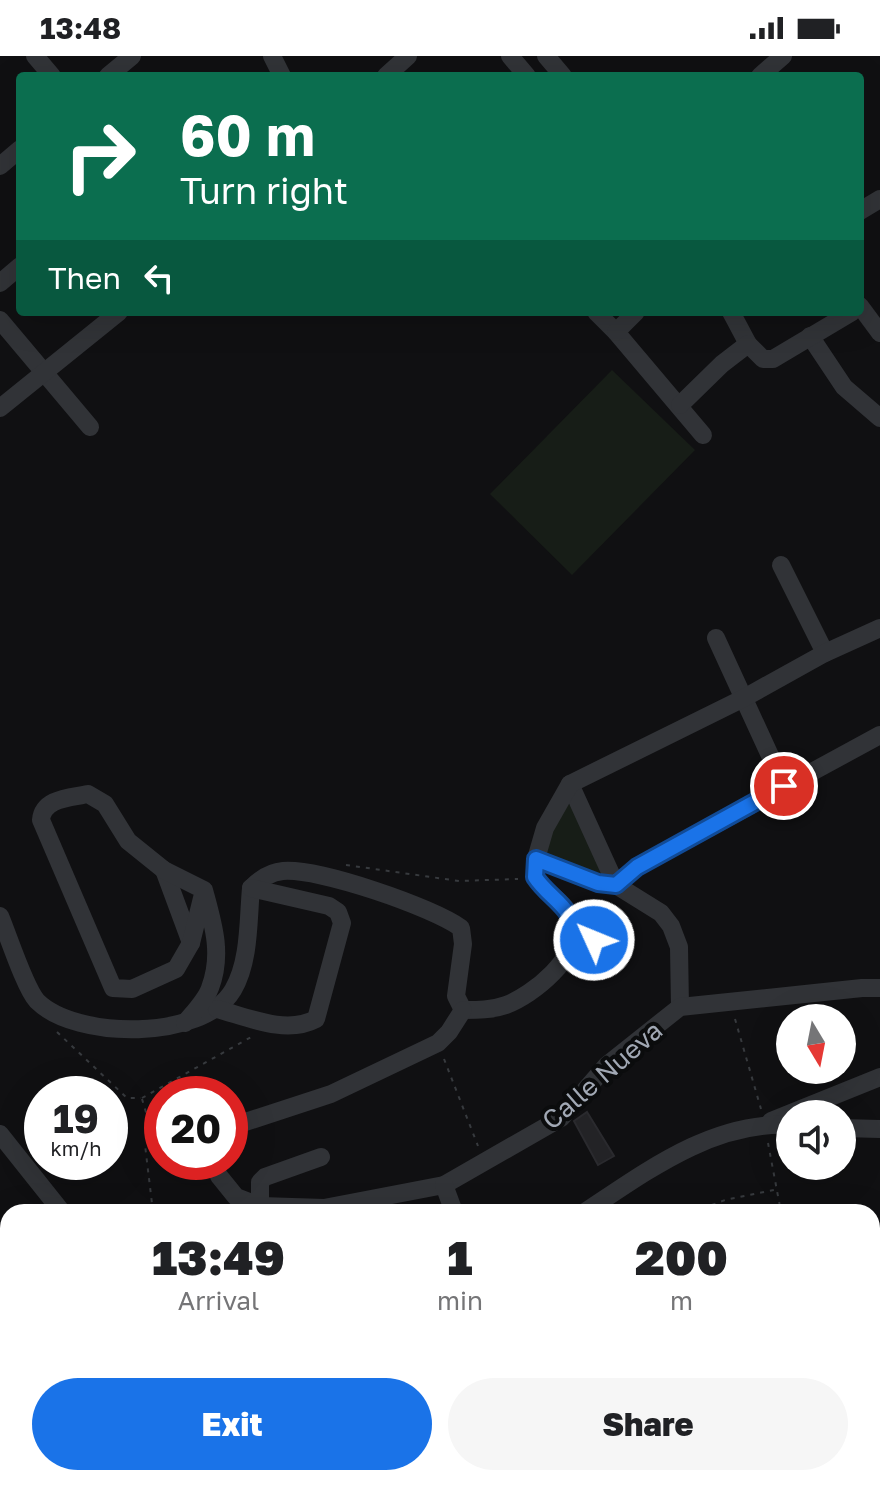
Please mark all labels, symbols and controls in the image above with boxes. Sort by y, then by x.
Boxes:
text: 13:48 [40,10,121,46]
text: 60 m [180,101,315,168]
icon: right [48,104,152,208]
text: Turn right [180,169,348,212]
icon: left [137,256,181,300]
text: Then [48,260,121,296]
pin [750,752,818,820]
icon: arrive [762,764,806,808]
position arrow [552,898,636,982]
north arrow [776,1004,856,1084]
map controls [776,1004,856,1180]
street label: Calle Nueva [536,1014,668,1136]
speed limit sign: 20 [144,1076,248,1180]
text: 19 [53,1094,99,1142]
button: sound [776,1100,856,1180]
text: km/h [51,1136,101,1160]
text: 13:49 [152,1228,285,1286]
text: 1 [447,1228,473,1286]
text: 200 [635,1228,728,1286]
text: Arrival [178,1285,259,1316]
text: min [437,1285,483,1316]
text: m [670,1285,693,1316]
button: Exit [32,1378,432,1470]
button: Share [448,1378,848,1470]

